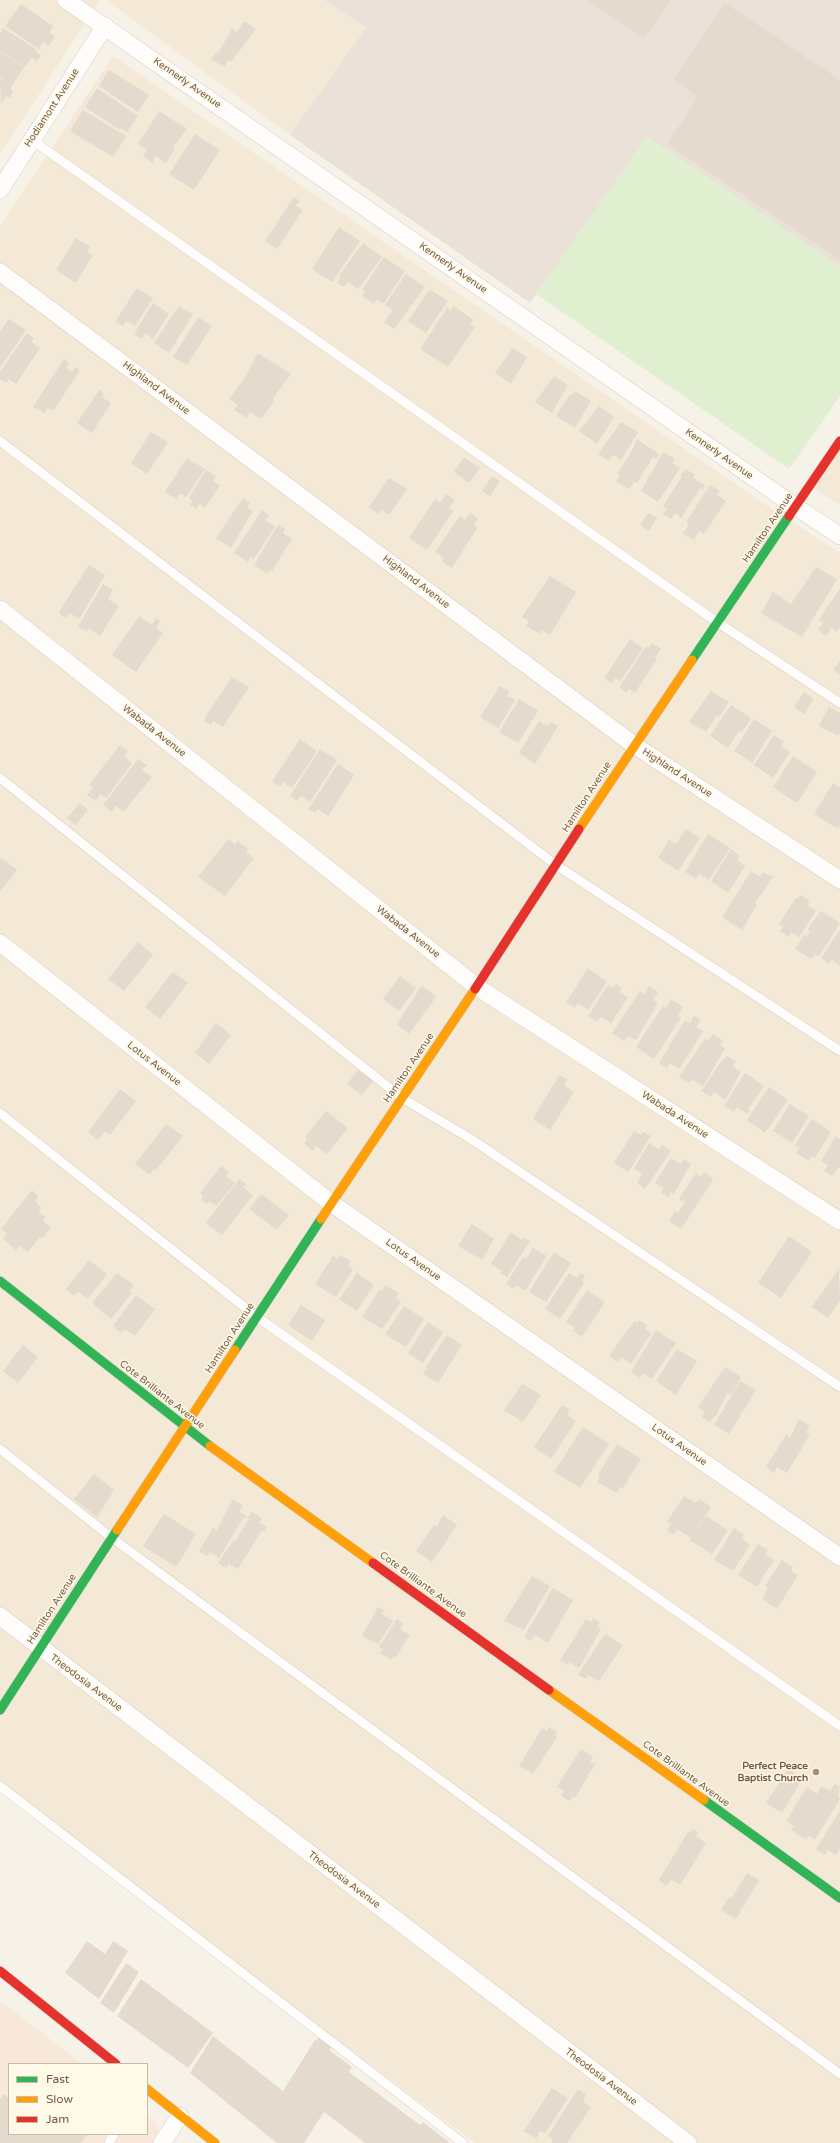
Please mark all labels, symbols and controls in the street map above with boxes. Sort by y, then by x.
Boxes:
street label: Kennerly Avenue [151,55,223,111]
street label: Hodiamont Avenue [22,66,82,150]
street label: Kennerly Avenue [417,240,489,296]
street label: Highland Avenue [120,359,192,417]
street label: Kennerly Avenue [683,426,755,482]
street label: Hamilton Avenue [740,491,796,565]
street label: Highland Avenue [380,553,452,611]
street label: Wabada Avenue [120,702,188,760]
street label: Highland Avenue [640,746,714,800]
street label: Hamilton Avenue [560,759,614,835]
street label: Wabada Avenue [374,903,442,961]
street label: Hamilton Avenue [381,1031,437,1105]
street label: Lotus Avenue [125,1039,183,1089]
street label: Wabada Avenue [639,1089,711,1141]
street label: Lotus Avenue [383,1236,443,1284]
street label: Hamilton Avenue [203,1300,257,1376]
street label: Cote Brilliante Avenue [117,1358,207,1432]
street label: Lotus Avenue [649,1421,709,1469]
street label: Cote Brilliante Avenue [377,1549,469,1621]
street label: Hamilton Avenue [25,1571,79,1647]
street label: Theodosia Avenue [47,1652,125,1714]
street label: Cote Brilliante Avenue [640,1738,732,1810]
place label: Perfect Peace Baptist Church [738,1760,808,1784]
marker: Perfect Peace Baptist Church [811,1767,821,1777]
street label: Theodosia Avenue [305,1849,383,1911]
street label: Theodosia Avenue [562,2046,640,2108]
legend [8,2063,148,2135]
text: Fast [46,2072,69,2086]
text: Slow [46,2092,73,2106]
text: Jam [46,2112,69,2126]

